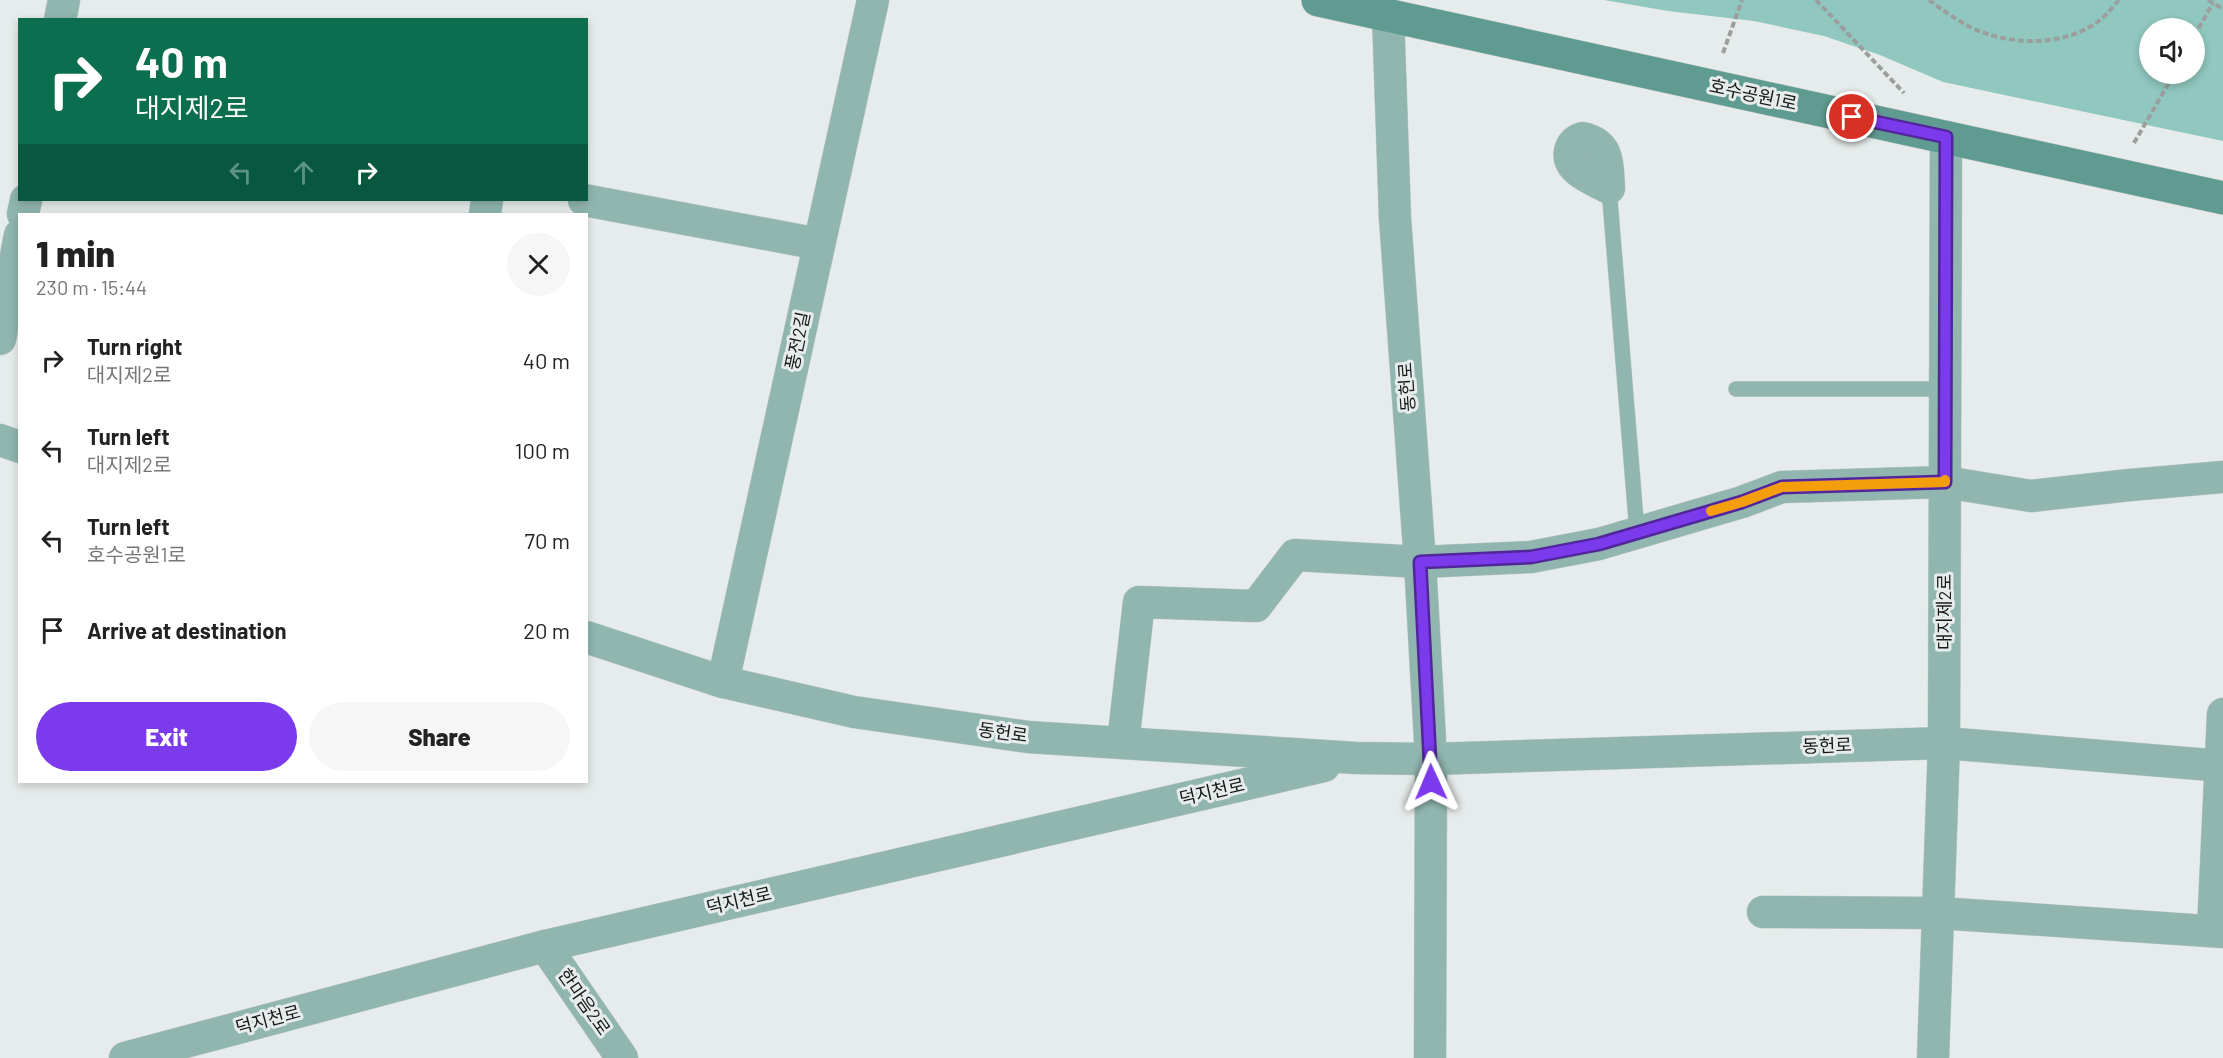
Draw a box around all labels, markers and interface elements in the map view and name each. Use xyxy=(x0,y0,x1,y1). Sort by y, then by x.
map controls xyxy=(2139,18,2205,84)
button: sound xyxy=(2139,18,2205,84)
text: 40 m xyxy=(135,36,228,86)
icon: right xyxy=(36,42,114,120)
street label: 호수공원1로 xyxy=(1707,74,1799,114)
text: 대지제2로 xyxy=(135,91,249,123)
pin xyxy=(1826,91,1877,142)
icon: arrive xyxy=(1835,100,1868,133)
icon: left xyxy=(224,156,257,189)
icon: ahead xyxy=(287,156,320,189)
icon: right xyxy=(350,156,383,189)
text: 1 min xyxy=(36,231,115,274)
button: close xyxy=(507,233,570,296)
text: 230 m · 15:44 xyxy=(36,275,147,299)
street label: 풍전2길 xyxy=(780,309,814,372)
text: Turn right xyxy=(87,333,182,359)
icon: right xyxy=(36,344,69,377)
text: 40 m xyxy=(523,347,570,373)
text: 대지제2로 xyxy=(87,362,171,386)
street label: 동헌로 xyxy=(1393,362,1419,413)
text: Turn left xyxy=(87,423,170,449)
icon: left xyxy=(36,434,69,467)
text: 100 m xyxy=(515,437,570,463)
text: 대지제2로 xyxy=(87,452,171,476)
text: Turn left xyxy=(87,513,170,539)
icon: left xyxy=(36,524,69,557)
text: 70 m xyxy=(525,527,570,553)
text: 호수공원1로 xyxy=(87,542,186,566)
street label: 대지제2로 xyxy=(1933,574,1955,650)
icon: arrive xyxy=(36,614,69,647)
text: Arrive at destination xyxy=(87,617,286,643)
text: 20 m xyxy=(523,617,570,643)
button: Exit xyxy=(36,702,297,771)
button: Share xyxy=(309,702,570,771)
street label: 동헌로 xyxy=(977,718,1029,746)
street label: 동헌로 xyxy=(1802,733,1852,757)
position arrow xyxy=(1399,750,1463,814)
street label: 덕지천로 xyxy=(1177,773,1247,809)
street label: 덕지천로 xyxy=(704,882,774,918)
street label: 한마음2로 xyxy=(554,964,616,1039)
street label: 덕지천로 xyxy=(233,1000,303,1038)

